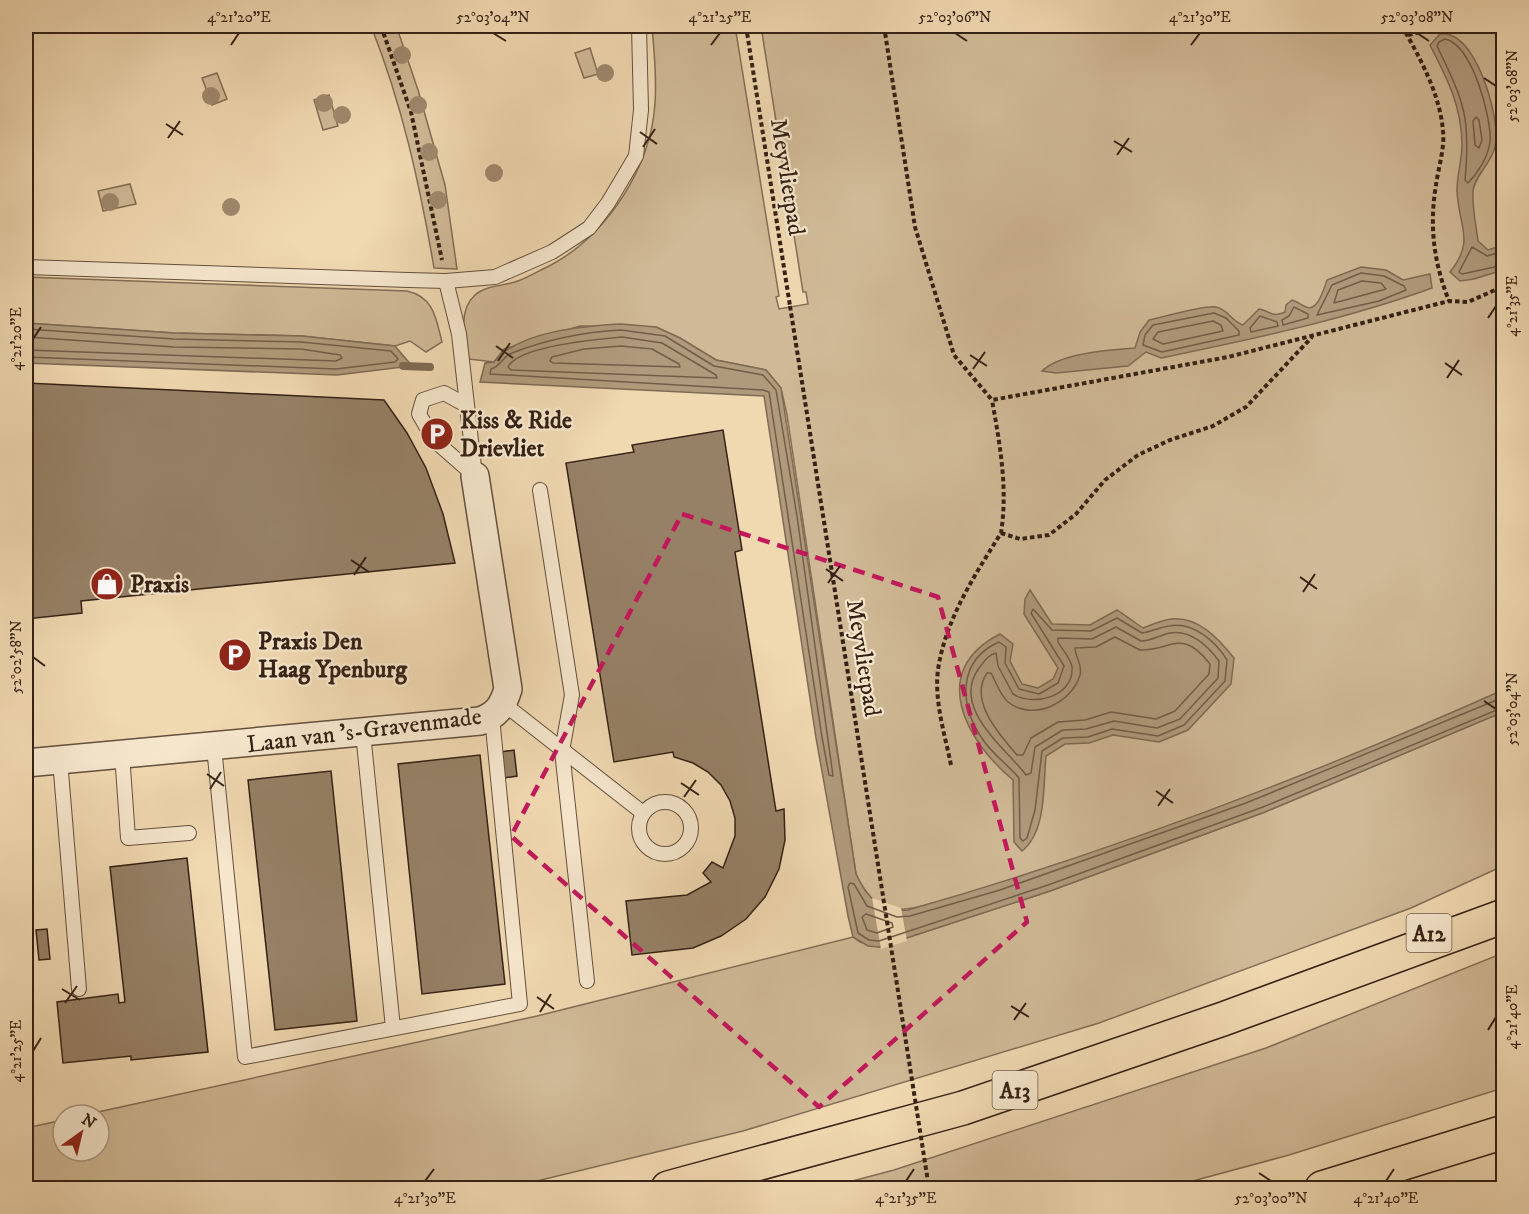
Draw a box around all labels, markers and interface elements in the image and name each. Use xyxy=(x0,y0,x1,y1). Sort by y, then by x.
text: 4°21'20"E xyxy=(207,8,271,27)
text: 52°03'04"N xyxy=(456,8,530,27)
text: 4°21'25"E xyxy=(689,8,752,27)
text: 52°03'06"N xyxy=(919,8,991,27)
text: 4°21'30"E xyxy=(1169,8,1231,27)
text: 52°03'08"N xyxy=(1381,8,1453,27)
text: 52°03'08"N xyxy=(1503,50,1522,122)
street label: Meyvlietpad xyxy=(763,116,811,238)
text: 4°21'35"E xyxy=(1503,275,1522,337)
text: 4°21'20"E xyxy=(7,307,26,371)
place label: Kiss & Ride Drievliet xyxy=(460,406,572,464)
parking icon: Kiss & Ride Drievliet xyxy=(419,416,455,452)
shop icon: Praxis xyxy=(89,566,125,602)
place label: Praxis xyxy=(130,570,189,600)
street label: Meyvlietpad xyxy=(839,597,887,719)
text: 52°02'58"N xyxy=(7,620,26,694)
place label: Praxis Den Haag Ypenburg xyxy=(258,627,408,685)
parking icon: Praxis Den Haag Ypenburg xyxy=(217,637,253,673)
text: 52°03'04"N xyxy=(1503,672,1522,746)
street label: Laan van 's-Gravenmade xyxy=(245,702,483,760)
road number: A12 xyxy=(1406,914,1452,952)
text: 4°21'40"E xyxy=(1503,984,1522,1049)
text: 4°21'25"E xyxy=(7,1019,26,1082)
road number: A13 xyxy=(992,1071,1038,1109)
north arrow xyxy=(51,1103,111,1163)
text: N xyxy=(78,1109,100,1133)
text: 4°21'30"E xyxy=(394,1189,456,1208)
text: 4°21'35"E xyxy=(875,1189,937,1208)
text: 52°03'00"N xyxy=(1234,1189,1308,1208)
text: 4°21'40"E xyxy=(1354,1189,1419,1208)

